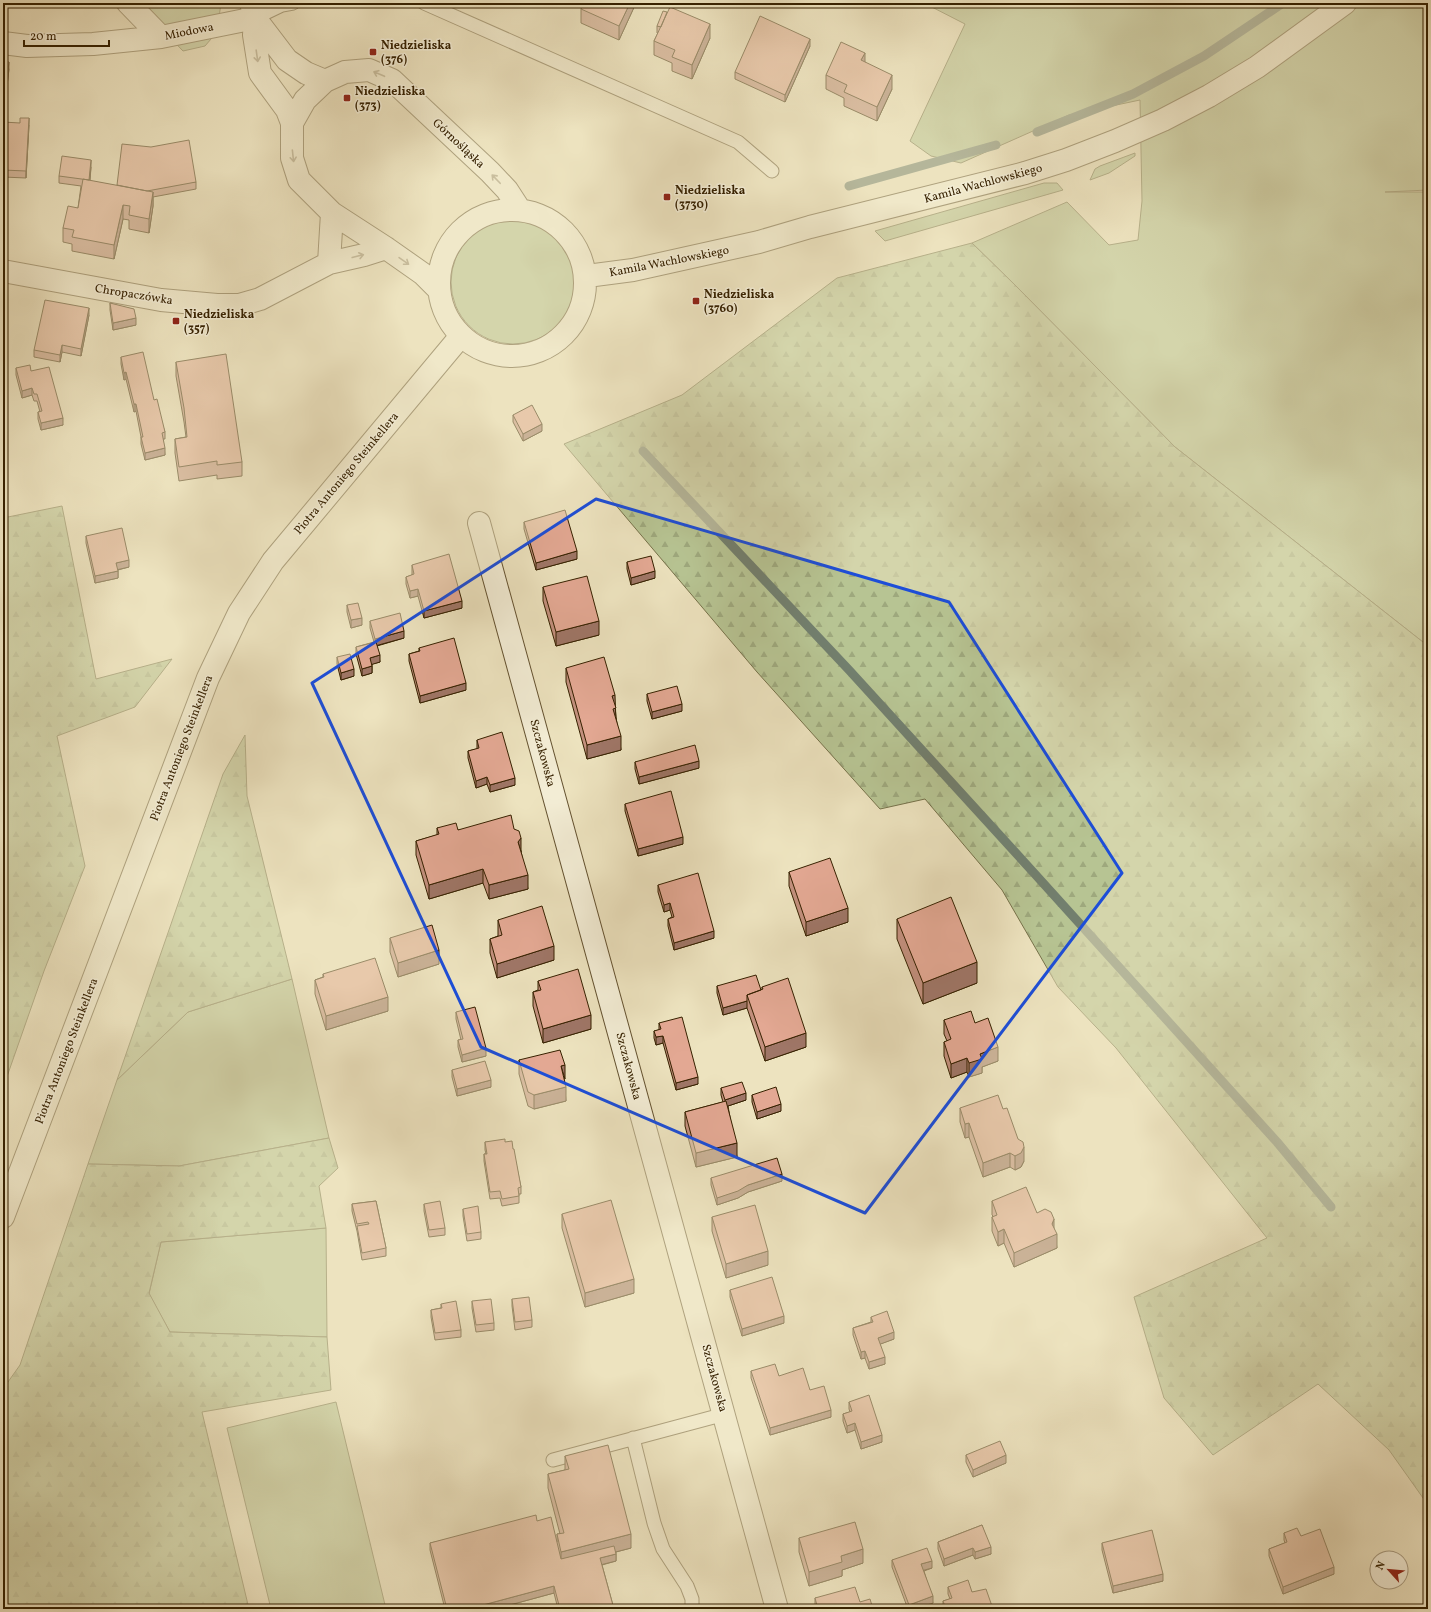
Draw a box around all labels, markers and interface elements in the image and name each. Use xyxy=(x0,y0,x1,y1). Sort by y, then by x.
street label: Miodowa xyxy=(163,19,215,45)
scale bar xyxy=(24,22,109,48)
text: 20 m xyxy=(30,29,57,45)
place label: Niedzieliska (376) xyxy=(381,38,452,68)
marker: Niedzieliska (376) xyxy=(368,47,378,57)
one-way arrow xyxy=(253,49,261,62)
one-way arrow xyxy=(374,70,386,78)
place label: Niedzieliska (373) xyxy=(355,84,426,114)
marker: Niedzieliska (373) xyxy=(342,93,352,103)
street label: Górnośląska xyxy=(429,115,488,172)
one-way arrow xyxy=(289,149,296,162)
street label: Kamila Wachlowskiego xyxy=(922,160,1044,207)
one-way arrow xyxy=(492,174,501,184)
place label: Niedzieliska (3730) xyxy=(675,183,746,213)
marker: Niedzieliska (3730) xyxy=(662,192,672,202)
street label: Kamila Wachlowskiego xyxy=(608,242,731,281)
one-way arrow xyxy=(351,252,364,260)
one-way arrow xyxy=(398,257,409,265)
street label: Chropaczówka xyxy=(94,281,174,309)
place label: Niedzieliska (3760) xyxy=(704,287,775,317)
marker: Niedzieliska (3760) xyxy=(691,296,701,306)
place label: Niedzieliska (357) xyxy=(184,307,255,337)
marker: Niedzieliska (357) xyxy=(171,316,181,326)
street label: Piotra Antoniego Steinkellera xyxy=(291,409,403,538)
street label: Piotra Antoniego Steinkellera xyxy=(147,673,217,824)
street label: Szczakowska xyxy=(525,718,559,789)
street label: Piotra Antoniego Steinkellera xyxy=(32,976,102,1127)
street label: Szczakowska xyxy=(611,1031,645,1102)
street label: Szczakowska xyxy=(697,1343,731,1414)
north arrow xyxy=(1369,1550,1409,1590)
text: N xyxy=(1373,1559,1390,1573)

